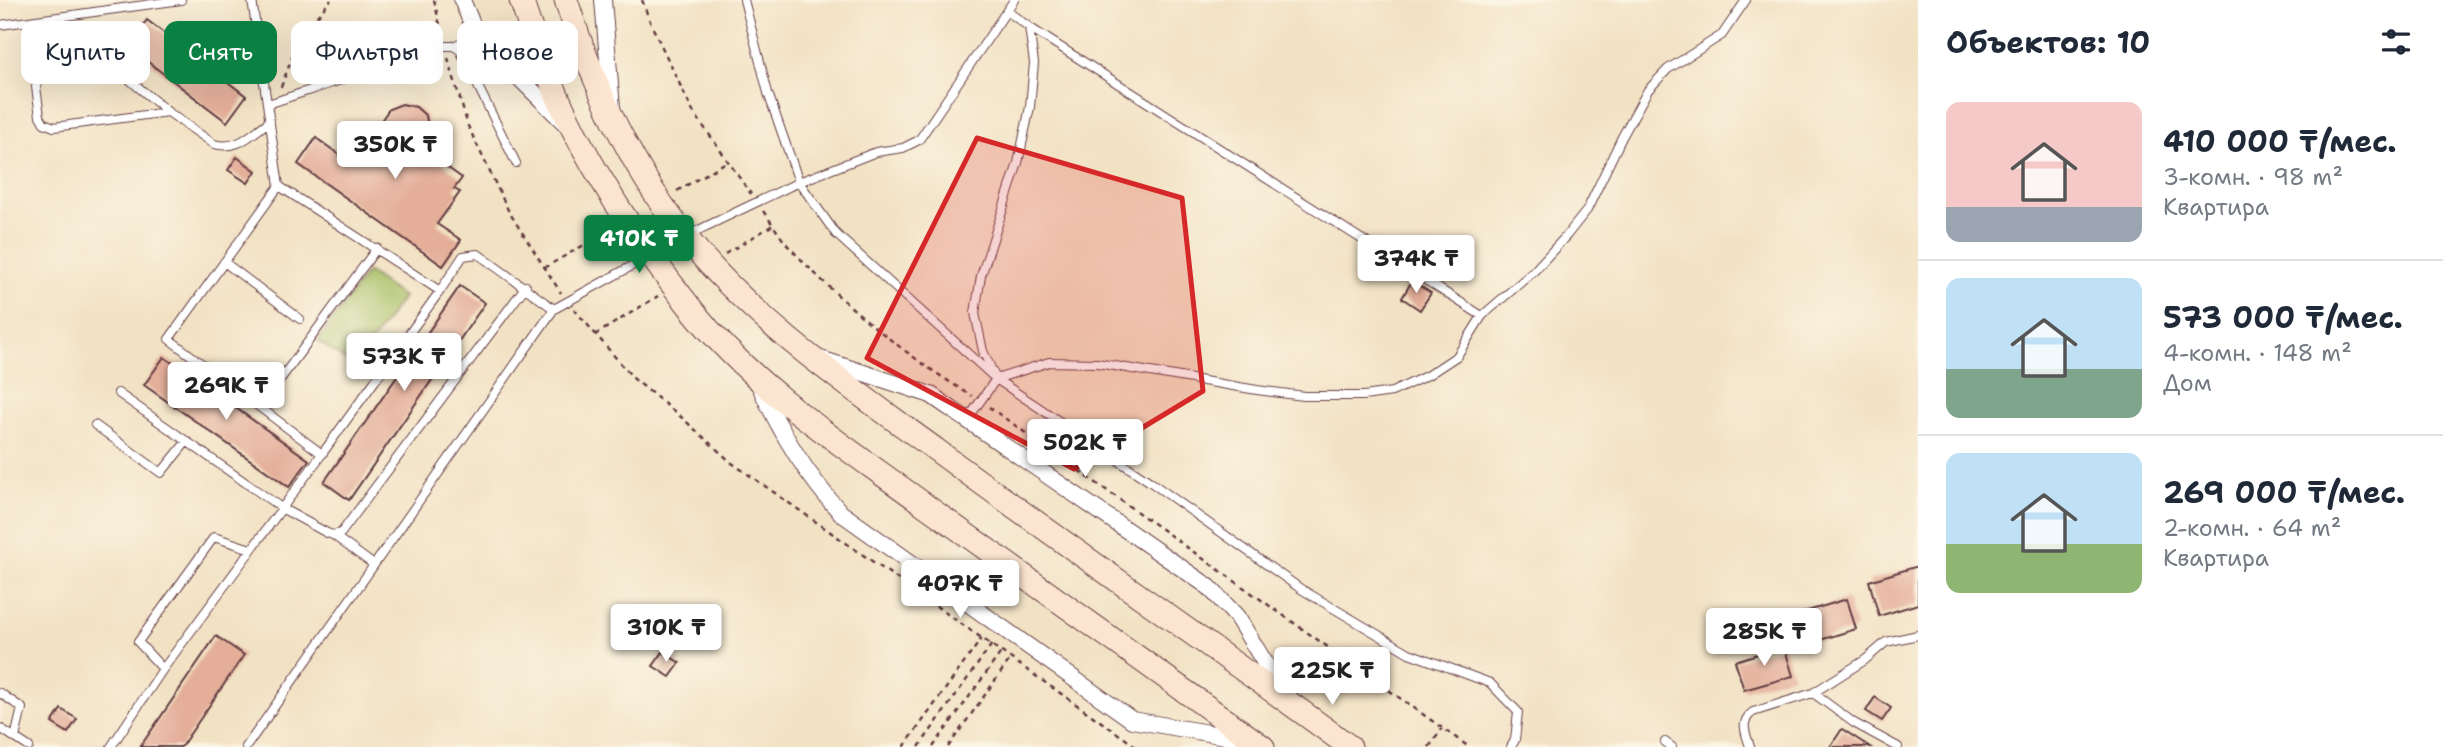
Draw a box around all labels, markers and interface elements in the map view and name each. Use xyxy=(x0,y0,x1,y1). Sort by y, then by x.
chip: Купить xyxy=(21,21,150,84)
chip: Снять xyxy=(164,21,277,84)
chip: Фильтры xyxy=(291,21,443,84)
chip: Новое xyxy=(457,21,578,84)
text: Объектов: 10 xyxy=(1946,22,2150,63)
icon: filters xyxy=(2377,23,2415,61)
text: 410 000 ₸/мес. xyxy=(2163,121,2397,162)
pin: 350K ₸ xyxy=(338,122,452,181)
text: 350K ₸ xyxy=(353,129,437,159)
icon: home xyxy=(2002,130,2086,214)
text: 3-комн. · 98 m² xyxy=(2163,162,2343,192)
text: Квартира xyxy=(2163,192,2269,222)
pin: 410K ₸ xyxy=(582,216,696,275)
text: 410K ₸ xyxy=(600,223,678,253)
pin: 374K ₸ xyxy=(1359,236,1473,295)
text: 374K ₸ xyxy=(1374,243,1458,273)
text: 573 000 ₸/мес. xyxy=(2163,297,2403,338)
icon: home xyxy=(2002,306,2086,390)
pin: 573K ₸ xyxy=(347,334,461,393)
text: 4-комн. · 148 m² xyxy=(2163,338,2352,368)
text: 573K ₸ xyxy=(362,341,446,371)
pin: 269K ₸ xyxy=(169,362,283,422)
text: Дом xyxy=(2163,368,2212,398)
text: 269K ₸ xyxy=(184,370,268,400)
pin: 502K ₸ xyxy=(1028,420,1142,479)
text: 502K ₸ xyxy=(1043,427,1127,457)
text: 269 000 ₸/мес. xyxy=(2163,472,2405,513)
icon: home xyxy=(2002,481,2086,565)
text: 2-комн. · 64 m² xyxy=(2163,513,2341,543)
text: Квартира xyxy=(2163,543,2269,573)
pin: 407K ₸ xyxy=(903,560,1017,620)
text: 407K ₸ xyxy=(917,568,1003,598)
pin: 310K ₸ xyxy=(609,604,723,664)
pin: 285K ₸ xyxy=(1707,608,1821,668)
text: 310K ₸ xyxy=(627,612,705,642)
text: 285K ₸ xyxy=(1722,616,1806,646)
pin: 225K ₸ xyxy=(1275,648,1389,707)
text: 225K ₸ xyxy=(1290,655,1374,685)

